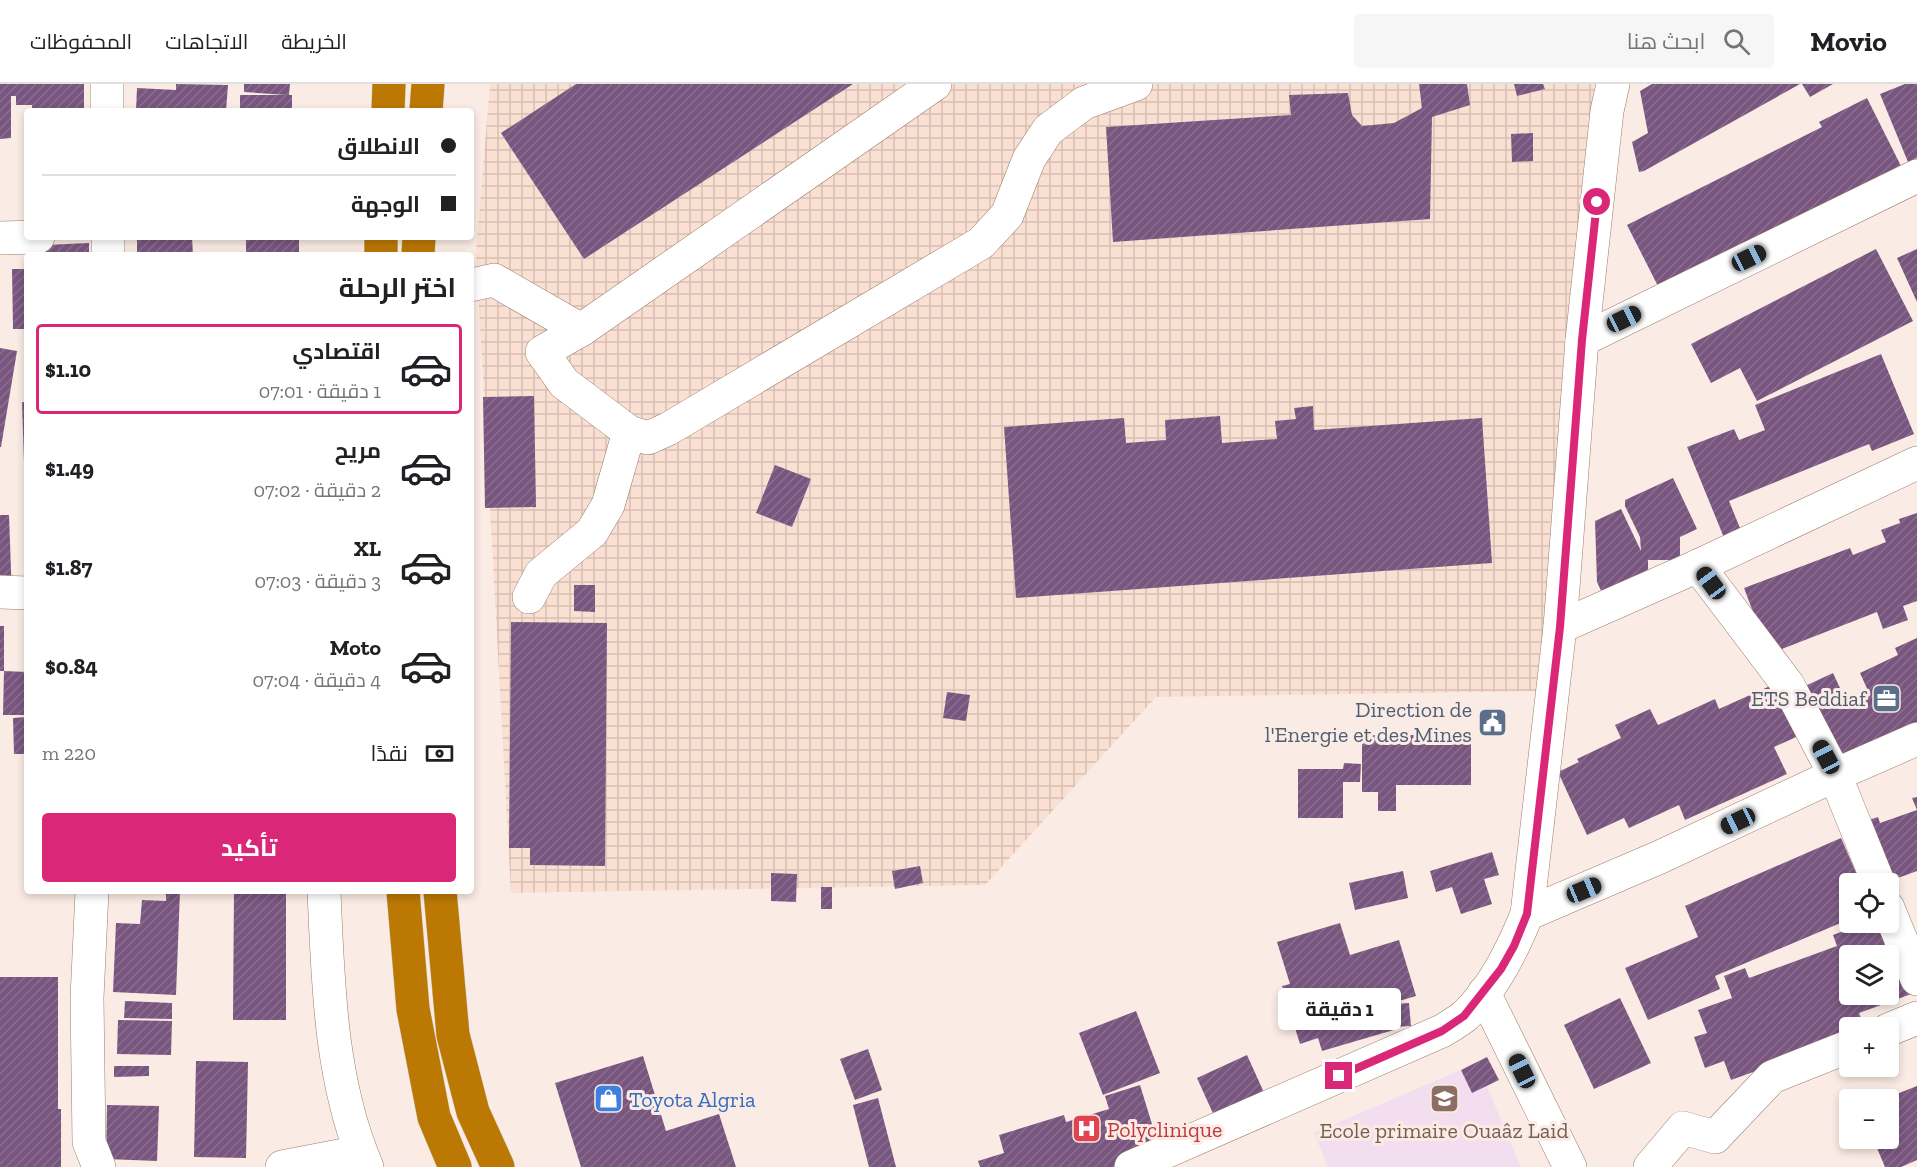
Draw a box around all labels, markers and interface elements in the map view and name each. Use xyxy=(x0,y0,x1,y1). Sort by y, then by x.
search box xyxy=(1354,14,1774,68)
icon: search xyxy=(1720,25,1753,58)
text: Movio xyxy=(1810,25,1887,58)
text: ابحث هنا xyxy=(1627,28,1705,55)
text: المحفوظات xyxy=(30,29,132,54)
text: الاتجاهات xyxy=(165,29,248,54)
text: الخريطة xyxy=(281,29,347,54)
text: الانطلاق xyxy=(337,133,420,160)
route start xyxy=(1583,188,1610,215)
text: الوجهة xyxy=(351,191,420,218)
car xyxy=(1729,242,1769,274)
text: اختر الرحلة xyxy=(339,272,456,304)
car xyxy=(1604,303,1644,335)
text: اقتصادي xyxy=(292,338,381,365)
icon: car xyxy=(399,342,453,396)
text: $1.10 xyxy=(45,356,91,383)
text: 1 دقيقة · 07:01 xyxy=(259,379,381,403)
text: مريح xyxy=(335,437,381,464)
icon: car xyxy=(399,441,453,495)
text: $1.49 xyxy=(45,455,94,482)
text: 2 دقيقة · 07:02 xyxy=(253,478,381,502)
text: XL xyxy=(354,535,381,562)
icon: car xyxy=(399,540,453,594)
text: $1.87 xyxy=(45,554,92,581)
car xyxy=(1693,563,1729,603)
text: 3 دقيقة · 07:03 xyxy=(254,569,381,593)
text: Moto xyxy=(330,634,381,661)
icon: car xyxy=(399,639,453,693)
text: $0.84 xyxy=(45,653,98,680)
text: 4 دقيقة · 07:04 xyxy=(252,668,381,692)
office icon: ETS Beddiaf xyxy=(1871,682,1903,714)
place label: ETS Beddiaf xyxy=(1751,685,1868,712)
place label: Direction de l'Energie et des Mines xyxy=(1265,696,1472,748)
public building icon: Direction de l'Energie et des Mines xyxy=(1477,706,1509,738)
icon: cash xyxy=(423,737,456,770)
car xyxy=(1810,737,1842,777)
text: نقدًا xyxy=(370,740,408,767)
text: 220 m xyxy=(42,741,96,765)
car xyxy=(1718,805,1758,837)
button: تأكيد xyxy=(42,813,456,882)
map controls xyxy=(1839,873,1899,1149)
button: locate xyxy=(1839,873,1899,933)
car xyxy=(1564,875,1604,905)
button: layers xyxy=(1839,945,1899,1005)
callout: 1 دقيقة xyxy=(1278,989,1400,1031)
text: 1 دقيقة xyxy=(1305,997,1374,1021)
button: + xyxy=(1839,1017,1899,1077)
car xyxy=(1506,1051,1538,1091)
route end xyxy=(1325,1062,1352,1089)
school or university icon: Ecole primaire Ouaâz Laid xyxy=(1428,1082,1460,1114)
shop icon: Toyota Algria xyxy=(592,1083,624,1115)
place label: Toyota Algria xyxy=(629,1086,756,1113)
button: − xyxy=(1839,1089,1899,1149)
hospital icon: Polyclinique xyxy=(1070,1113,1102,1145)
place label: Polyclinique xyxy=(1107,1116,1222,1143)
place label: Ecole primaire Ouaâz Laid xyxy=(1319,1117,1569,1144)

